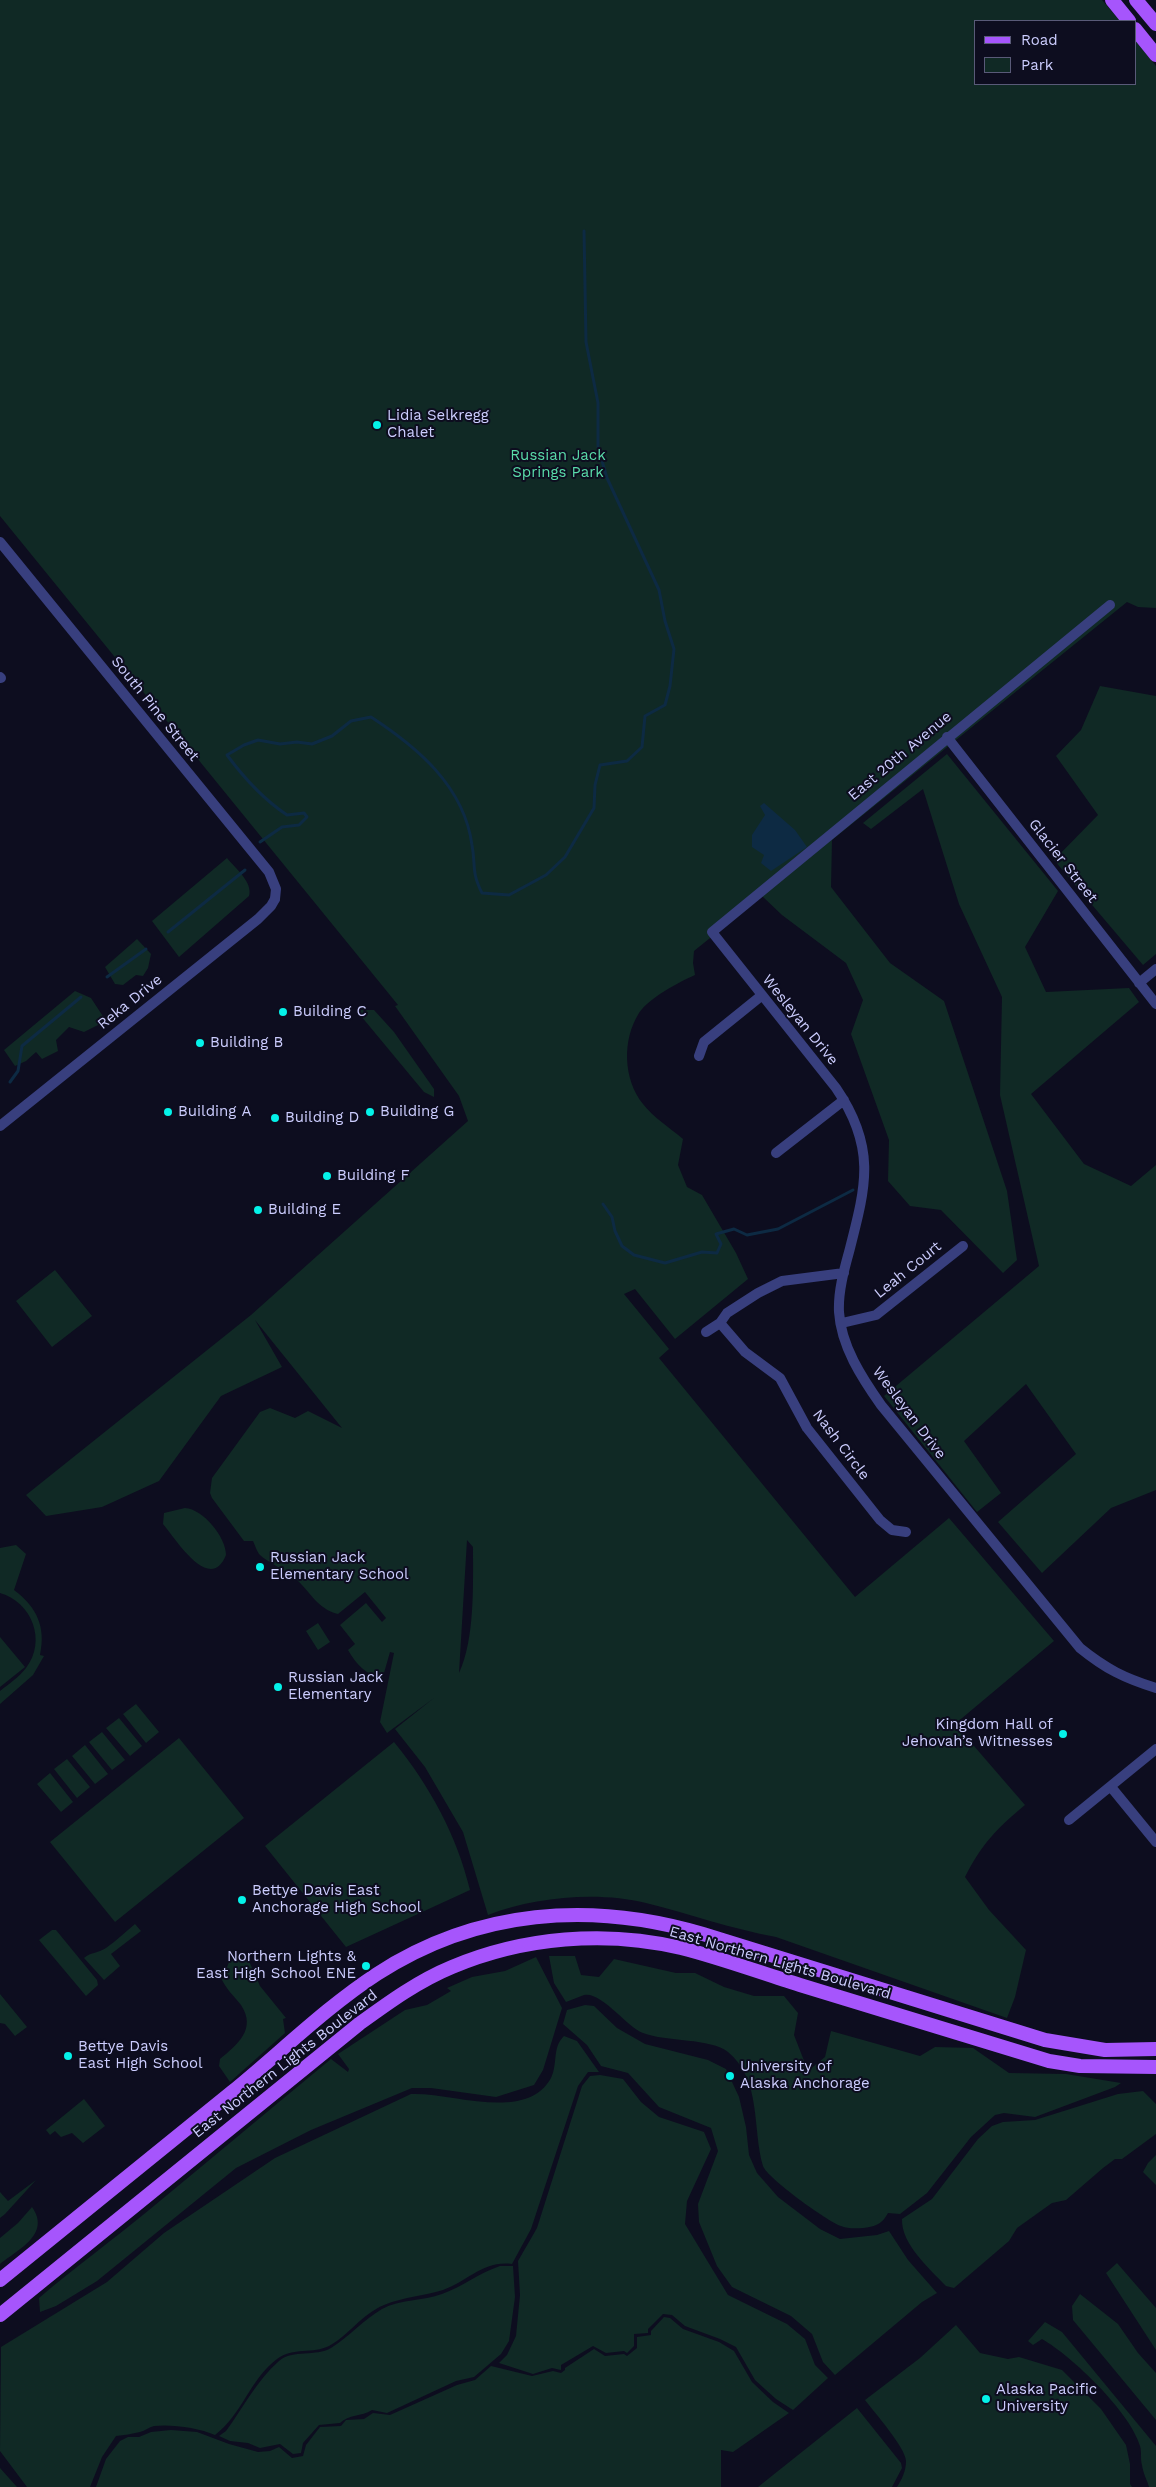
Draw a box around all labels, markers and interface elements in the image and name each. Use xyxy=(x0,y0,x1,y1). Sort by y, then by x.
legend xyxy=(974,20,1136,85)
text: Road xyxy=(1021,31,1058,49)
text: Park xyxy=(1021,56,1053,74)
place label: Lidia Selkregg Chalet xyxy=(387,407,489,442)
marker: Lidia Selkregg Chalet xyxy=(371,419,383,431)
park label: Russian Jack Springs Park xyxy=(510,447,606,482)
street label: South Pine Street xyxy=(107,653,203,765)
street label: East 20th Avenue xyxy=(845,708,955,804)
street label: Glacier Street xyxy=(1025,816,1101,906)
street label: Reka Drive xyxy=(94,971,166,1033)
street label: Wesleyan Drive xyxy=(758,971,842,1069)
place label: Building C xyxy=(293,1003,367,1021)
marker: Building C xyxy=(277,1006,289,1018)
place label: Building B xyxy=(210,1034,283,1052)
marker: Building B xyxy=(194,1037,206,1049)
place label: Building A xyxy=(178,1103,251,1121)
place label: Building G xyxy=(380,1103,454,1121)
marker: Building A xyxy=(162,1106,174,1118)
marker: Building G xyxy=(364,1106,376,1118)
place label: Building D xyxy=(285,1109,359,1127)
marker: Building D xyxy=(269,1112,281,1124)
place label: Building F xyxy=(337,1167,410,1185)
marker: Building F xyxy=(321,1170,333,1182)
place label: Building E xyxy=(268,1201,341,1219)
marker: Building E xyxy=(252,1204,264,1216)
street label: Leah Court xyxy=(871,1238,945,1302)
street label: Wesleyan Drive xyxy=(868,1363,950,1463)
street label: Nash Circle xyxy=(809,1406,873,1484)
place label: Russian Jack Elementary School xyxy=(270,1549,409,1584)
marker: Russian Jack Elementary School xyxy=(254,1561,266,1573)
place label: Russian Jack Elementary xyxy=(288,1669,383,1704)
marker: Russian Jack Elementary xyxy=(272,1681,284,1693)
place label: Kingdom Hall of Jehovah’s Witnesses xyxy=(902,1716,1053,1751)
marker: Kingdom Hall of Jehovah’s Witnesses xyxy=(1057,1728,1069,1740)
place label: Bettye Davis East Anchorage High School xyxy=(252,1882,421,1917)
marker: Bettye Davis East Anchorage High School xyxy=(236,1894,248,1906)
street label: East Northern Lights Boulevard xyxy=(667,1923,893,2003)
place label: Northern Lights & East High School ENE xyxy=(196,1948,356,1983)
marker: Northern Lights & East High School ENE xyxy=(360,1960,372,1972)
street label: East Northern Lights Boulevard xyxy=(189,1986,381,2142)
place label: Bettye Davis East High School xyxy=(78,2038,203,2073)
marker: Bettye Davis East High School xyxy=(62,2050,74,2062)
place label: University of Alaska Anchorage xyxy=(740,2058,870,2093)
marker: University of Alaska Anchorage xyxy=(724,2070,736,2082)
place label: Alaska Pacific University xyxy=(996,2381,1097,2416)
marker: Alaska Pacific University xyxy=(980,2393,992,2405)

